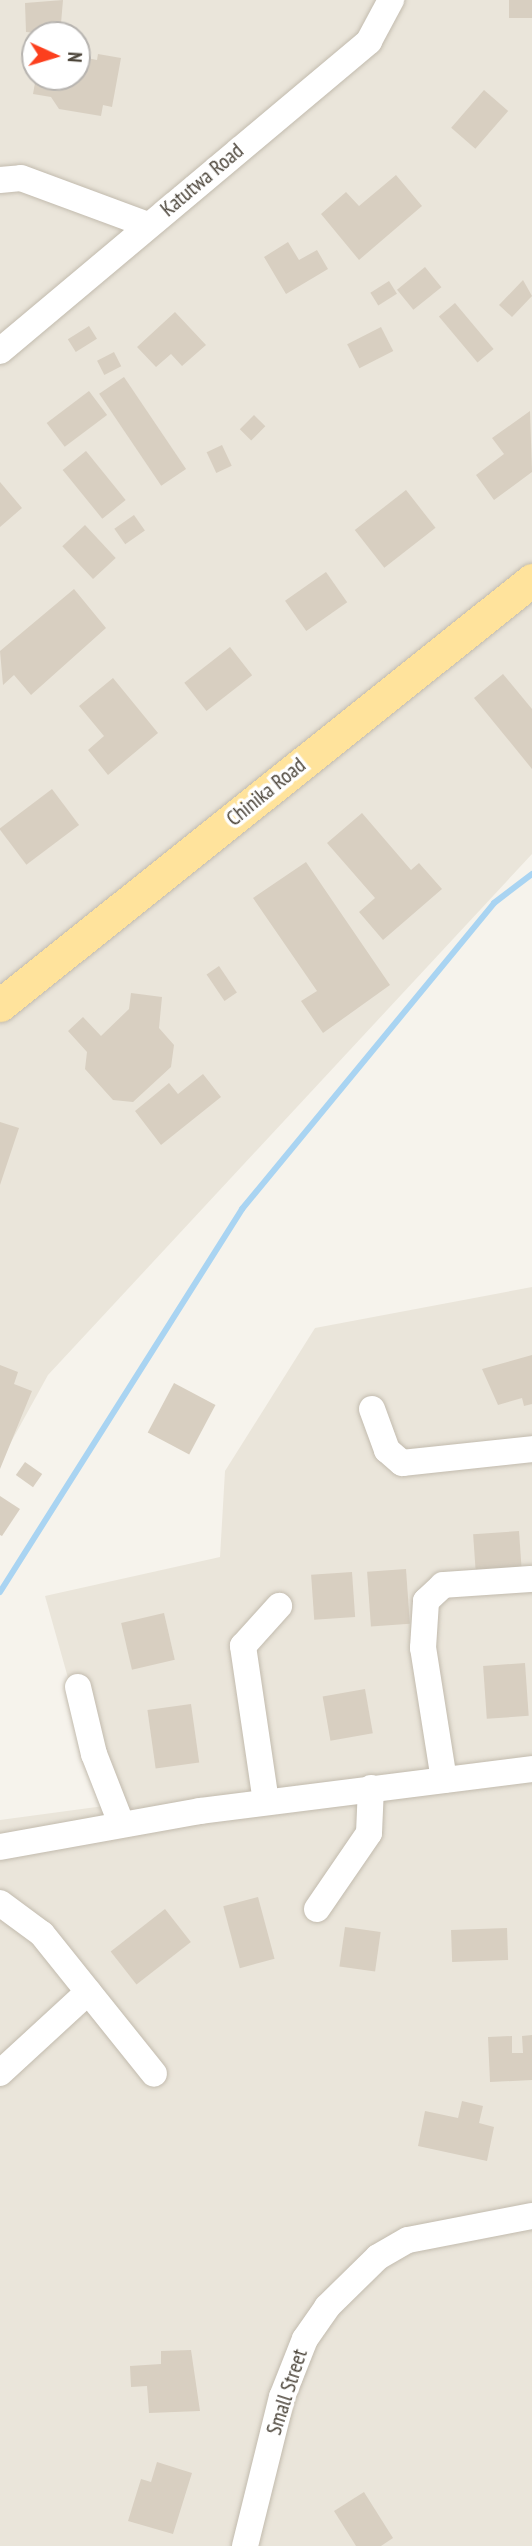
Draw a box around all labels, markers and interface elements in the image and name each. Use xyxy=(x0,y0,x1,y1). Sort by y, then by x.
north arrow xyxy=(21,21,91,91)
text: N xyxy=(63,51,87,63)
street label: Katutwa Road xyxy=(156,138,248,222)
street label: Chinika Road xyxy=(222,753,310,831)
street label: Small Street xyxy=(261,2346,313,2438)

